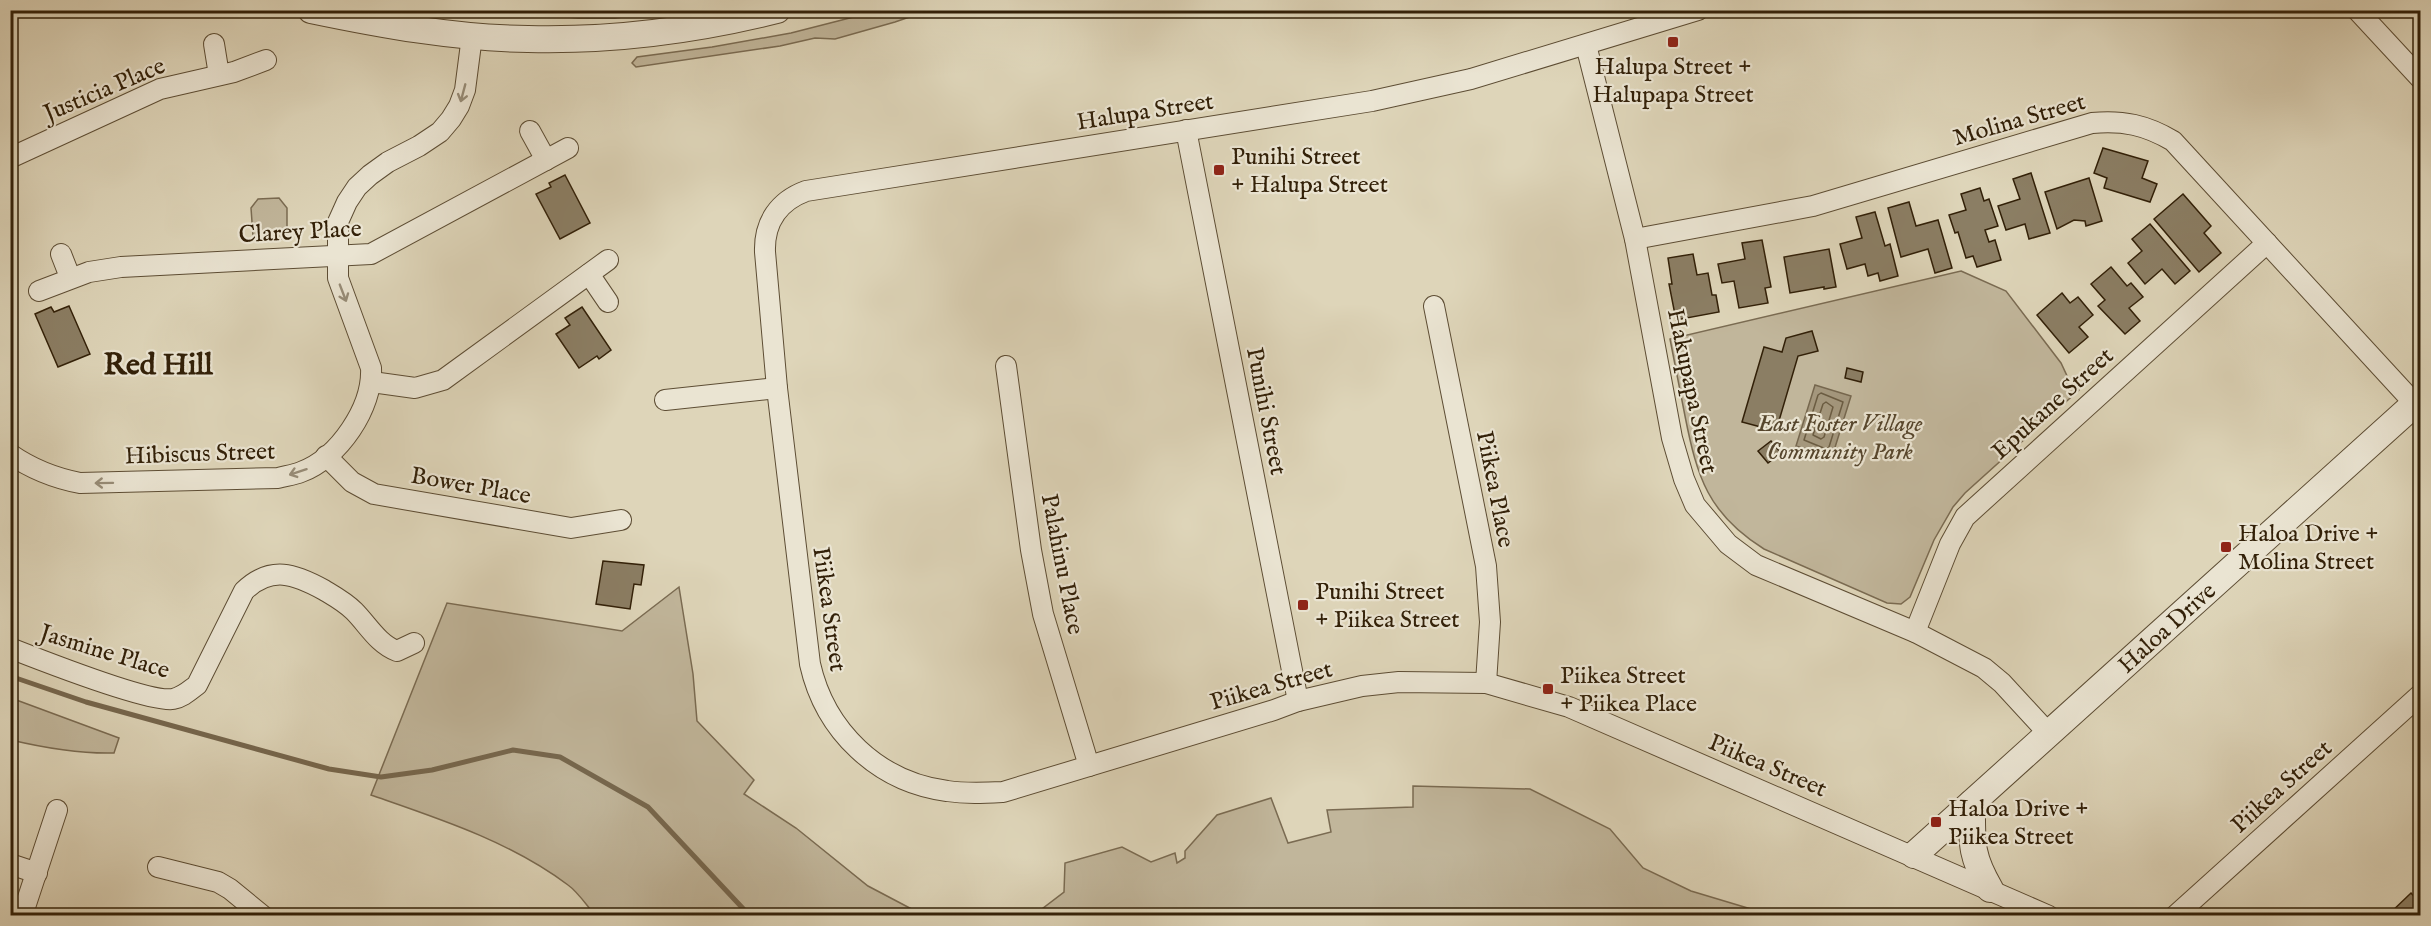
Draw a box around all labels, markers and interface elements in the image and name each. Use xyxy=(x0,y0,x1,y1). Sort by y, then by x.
marker: Halupa Street + Halupapa Street xyxy=(1666,35,1680,49)
street label: Justicia Place xyxy=(36,51,170,131)
place label: Halupa Street + Halupapa Street xyxy=(1592,52,1754,111)
one-way arrow xyxy=(457,83,468,102)
street label: Halupa Street xyxy=(1075,86,1216,139)
street label: Molina Street xyxy=(1950,87,2089,154)
place label: Punihi Street + Halupa Street xyxy=(1231,142,1388,201)
marker: Punihi Street + Halupa Street xyxy=(1212,163,1226,177)
street label: Clarey Place xyxy=(238,214,362,251)
one-way arrow xyxy=(338,283,349,302)
street label: Hakupapa Street xyxy=(1659,306,1724,477)
street label: Epukane Street xyxy=(1985,341,2121,467)
street label: Punihi Street xyxy=(1238,345,1293,478)
district label: Red Hill xyxy=(103,347,213,385)
park label: East Foster Village Community Park xyxy=(1756,409,1923,468)
street label: Piikea Place xyxy=(1468,428,1521,550)
street label: Hibiscus Street xyxy=(124,436,276,473)
street label: Bower Place xyxy=(408,461,533,512)
one-way arrow xyxy=(289,467,308,478)
one-way arrow xyxy=(94,477,114,488)
street label: Palahinu Place xyxy=(1033,491,1090,637)
place label: Haloa Drive + Molina Street xyxy=(2238,519,2379,578)
marker: Haloa Drive + Molina Street xyxy=(2219,540,2233,554)
street label: Piikea Street xyxy=(804,545,853,674)
street label: Haloa Drive xyxy=(2112,576,2223,681)
place label: Punihi Street + Piikea Street xyxy=(1315,577,1459,636)
marker: Punihi Street + Piikea Street xyxy=(1296,598,1310,612)
street label: Jasmine Place xyxy=(33,617,173,687)
street label: Piikea Street xyxy=(1207,654,1336,719)
place label: Piikea Street + Piikea Place xyxy=(1560,661,1697,720)
marker: Piikea Street + Piikea Place xyxy=(1541,682,1555,696)
street label: Piikea Street xyxy=(1704,728,1831,805)
street label: Piikea Street xyxy=(2225,734,2339,841)
place label: Haloa Drive + Piikea Street xyxy=(1948,794,2089,853)
marker: Haloa Drive + Piikea Street xyxy=(1929,815,1943,829)

